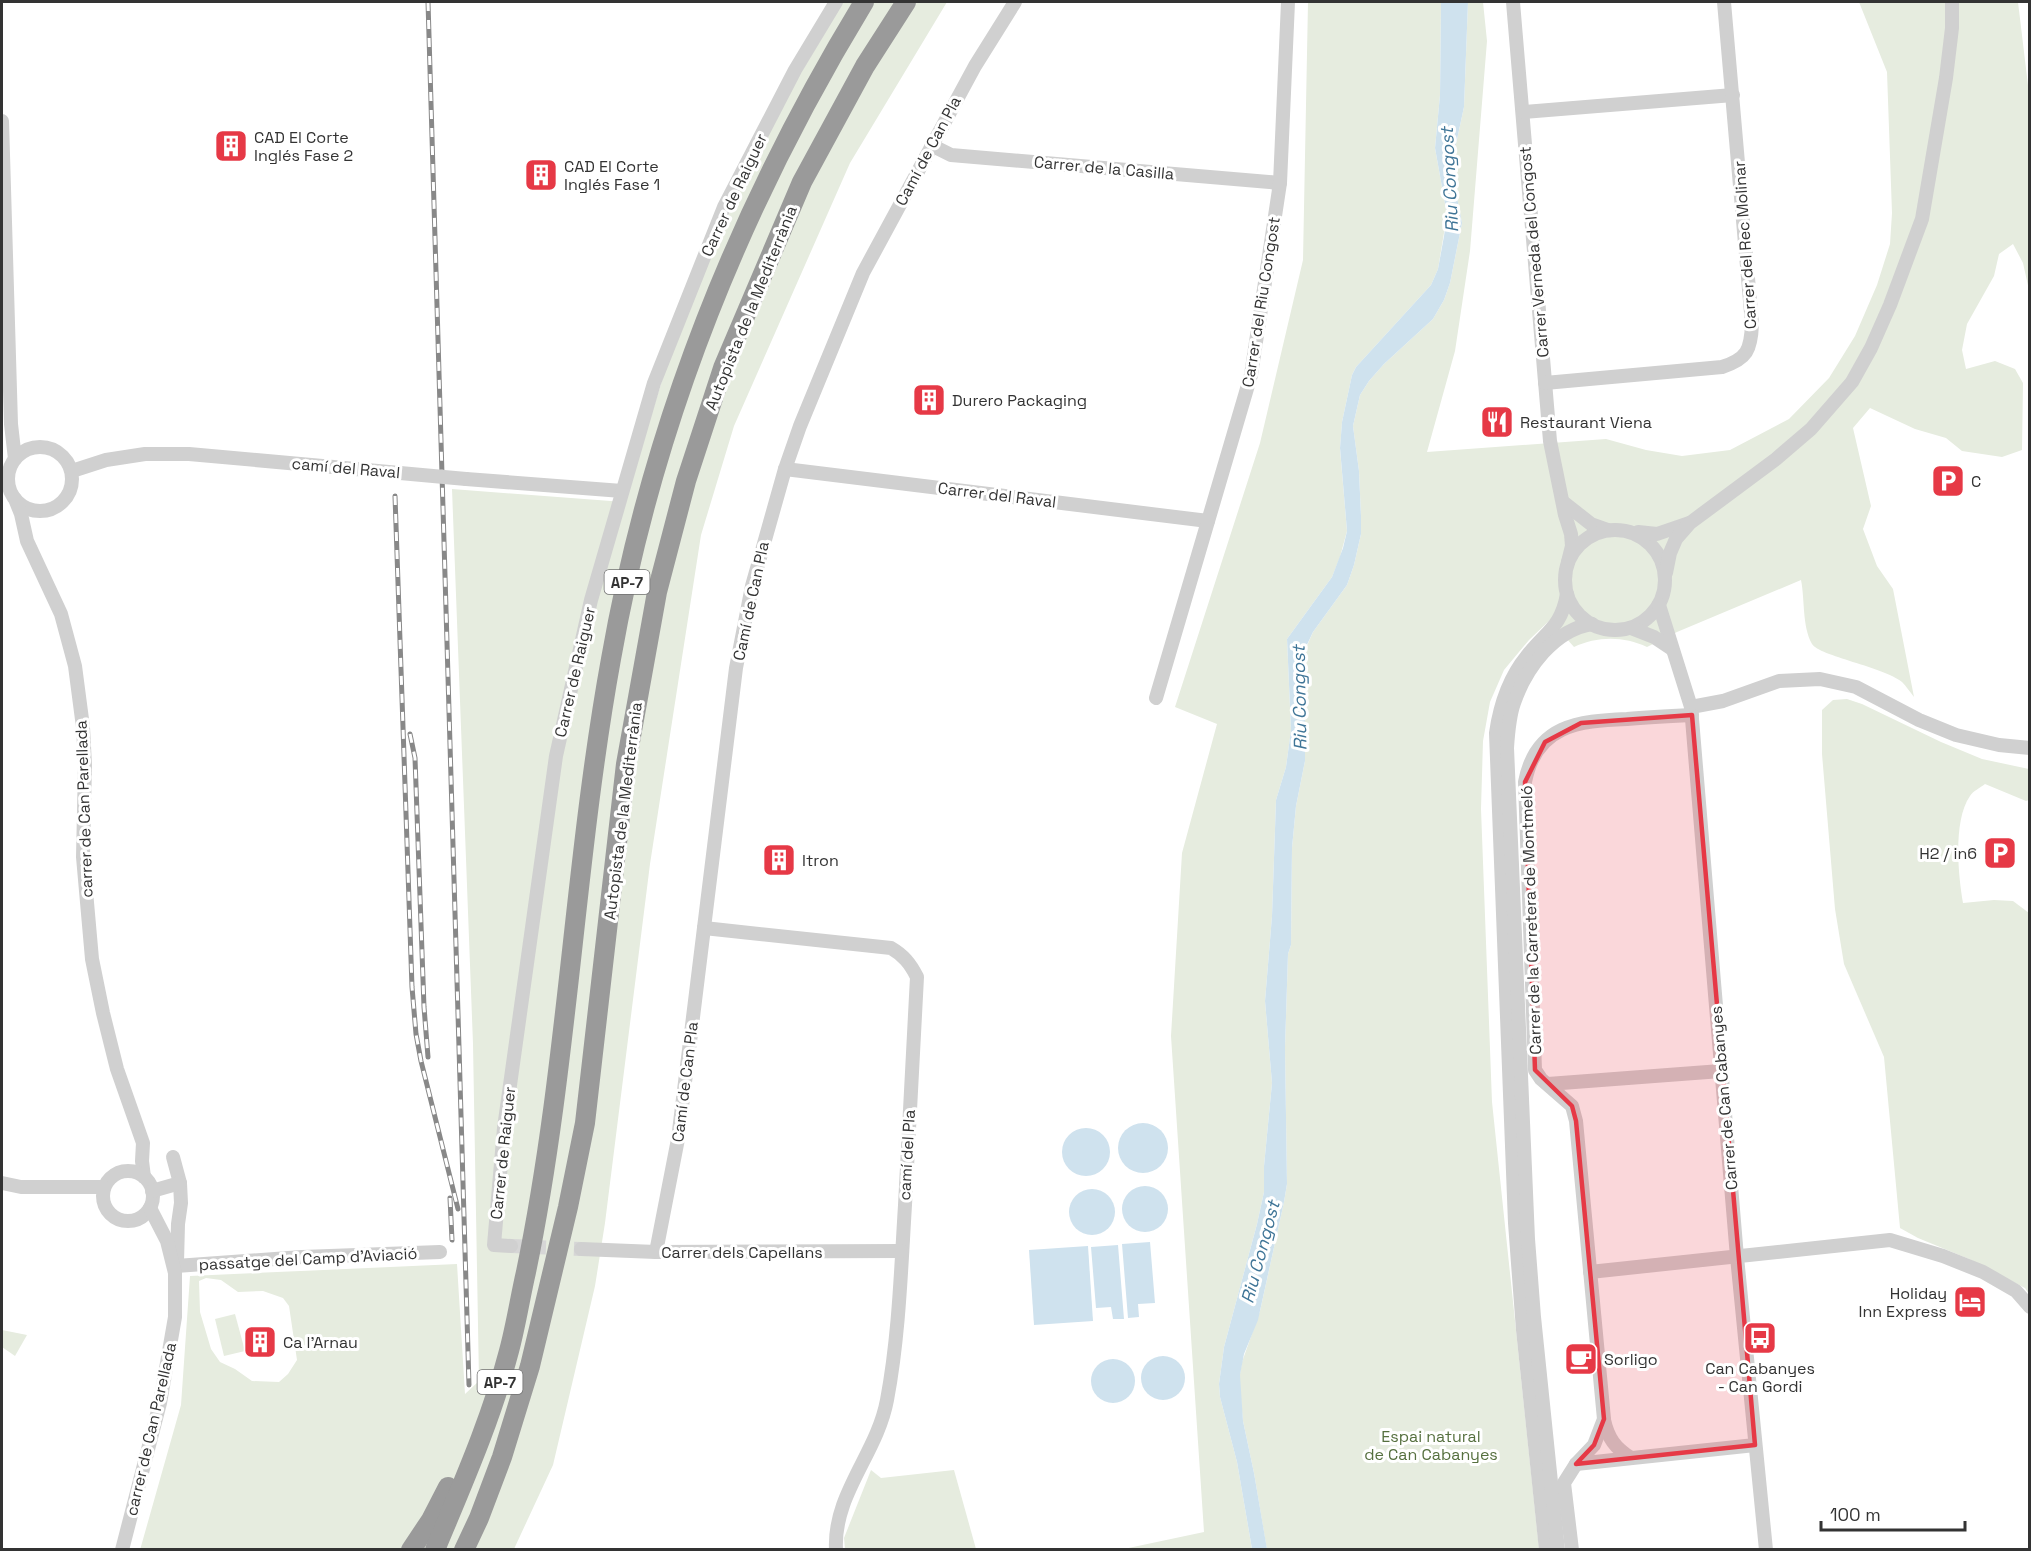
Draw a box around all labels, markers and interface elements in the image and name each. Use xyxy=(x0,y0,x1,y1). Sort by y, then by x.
street label: Camí de Can Pla xyxy=(890,93,966,209)
water label: Riu Congost xyxy=(1435,125,1463,233)
place label: CAD El Corte Inglés Fase 2 xyxy=(254,127,353,166)
building icon: CAD El Corte Inglés Fase 2 xyxy=(213,128,249,164)
street label: Carrer de Raiguer xyxy=(696,130,772,260)
street label: Carrer Verneda del Congost xyxy=(1514,146,1554,358)
street label: Carrer de la Casilla xyxy=(1033,151,1175,185)
place label: CAD El Corte Inglés Fase 1 xyxy=(564,156,660,195)
building icon: CAD El Corte Inglés Fase 1 xyxy=(523,157,559,193)
street label: Carrer del Rec Molinar xyxy=(1729,160,1761,330)
street label: Autopista de la Mediterrània xyxy=(700,203,802,413)
street label: Carrer del Riu Congost xyxy=(1237,215,1285,389)
building icon: Durero Packaging xyxy=(911,382,947,418)
place label: Durero Packaging xyxy=(952,390,1087,411)
restaurant icon: Restaurant Viena xyxy=(1479,404,1515,440)
place label: Restaurant Viena xyxy=(1520,412,1652,433)
street label: camí del Raval xyxy=(291,453,401,483)
parking icon: C xyxy=(1930,463,1966,499)
place label: C xyxy=(1971,471,1981,492)
street label: Carrer del Raval xyxy=(937,477,1057,513)
street label: Camí de Can Pla xyxy=(728,540,774,662)
road number: AP-7 xyxy=(604,570,650,594)
street label: Carrer de Raiguer xyxy=(550,605,600,739)
water label: Riu Congost xyxy=(1287,643,1311,751)
street label: Autopista de la Mediterrània xyxy=(599,701,647,921)
street label: carrer de Can Parellada xyxy=(70,720,98,898)
street label: Carrer de la Carretera de Montmeló xyxy=(1516,785,1546,1055)
parking icon: H2 / in6 xyxy=(1982,835,2018,871)
building icon: Itron xyxy=(761,842,797,878)
place label: H2 / in6 xyxy=(1919,843,1977,864)
place label: Itron xyxy=(802,850,839,871)
street label: Carrer de Can Cabanyes xyxy=(1705,1005,1743,1191)
street label: Camí de Can Pla xyxy=(667,1021,703,1143)
street label: Carrer de Raiguer xyxy=(486,1085,520,1221)
street label: camí del Pla xyxy=(894,1109,920,1201)
water label: Riu Congost xyxy=(1235,1196,1285,1306)
street label: Carrer dels Capellans xyxy=(661,1242,823,1263)
street label: passatge del Camp d'Aviació xyxy=(198,1243,418,1275)
place label: Holiday Inn Express xyxy=(1858,1283,1947,1322)
hotel icon: Holiday Inn Express xyxy=(1952,1284,1988,1320)
bus stop icon: Can Cabanyes - Can Gordi xyxy=(1742,1320,1778,1356)
building icon: Ca l'Arnau xyxy=(242,1324,278,1360)
place label: Ca l'Arnau xyxy=(283,1332,358,1353)
street label: carrer de Can Parellada xyxy=(121,1340,181,1518)
cafe icon: Sorligo xyxy=(1563,1341,1599,1377)
place label: Sorligo xyxy=(1604,1349,1658,1370)
place label: Can Cabanyes - Can Gordi xyxy=(1705,1358,1815,1397)
road number: AP-7 xyxy=(478,1370,522,1394)
park label: Espai natural de Can Cabanyes xyxy=(1364,1426,1498,1465)
scale bar xyxy=(1821,1494,1965,1532)
text: 100 m xyxy=(1830,1503,1881,1526)

